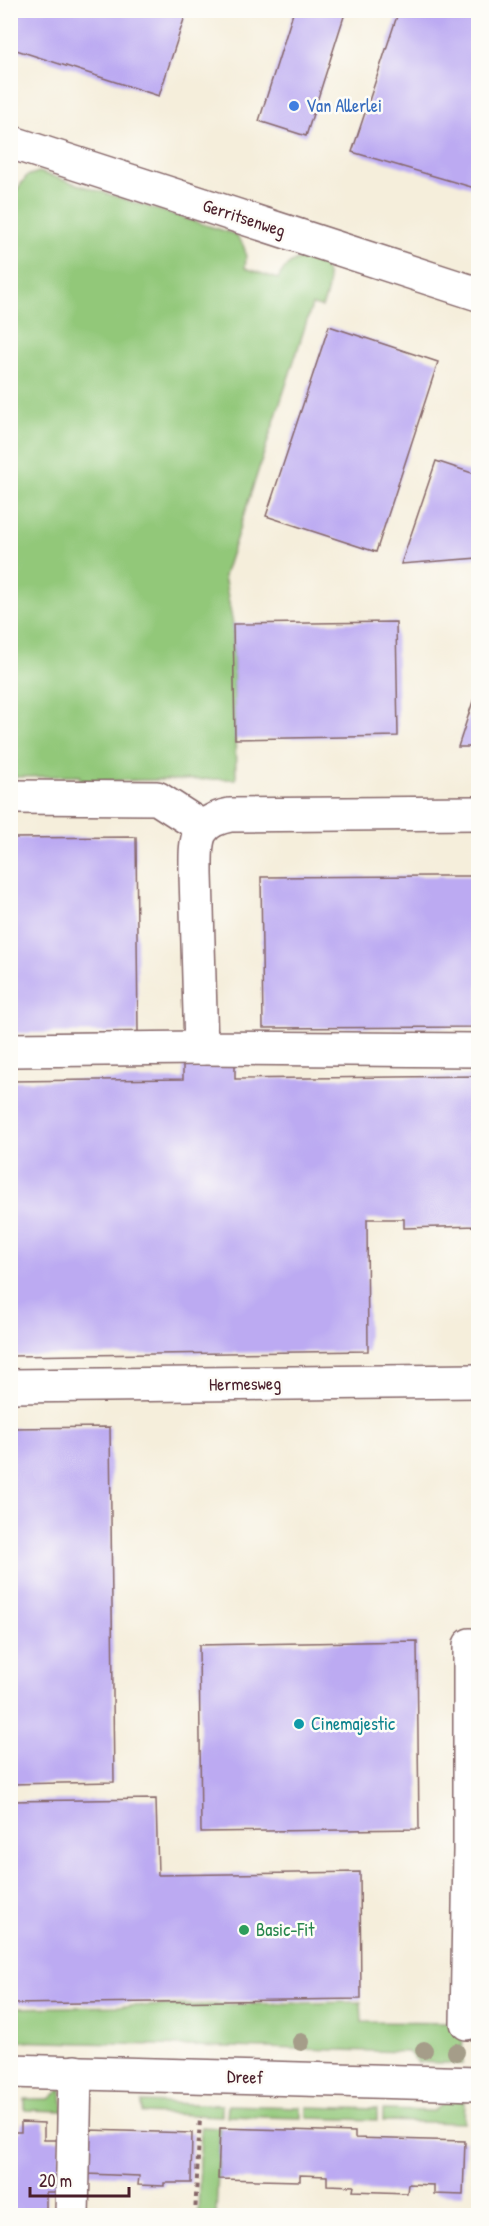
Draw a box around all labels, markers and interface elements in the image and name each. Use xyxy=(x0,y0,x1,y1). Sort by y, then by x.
place label: Van Allerlei xyxy=(306,93,382,118)
marker: Van Allerlei xyxy=(287,99,301,113)
street label: Gerritsenweg xyxy=(200,192,289,243)
street label: Hermesweg xyxy=(209,1370,281,1397)
place label: Cinemajestic xyxy=(311,1711,395,1736)
marker: Cinemajestic xyxy=(292,1717,306,1731)
place label: Basic-Fit xyxy=(256,1917,315,1942)
marker: Basic-Fit xyxy=(237,1923,251,1937)
street label: Dreef xyxy=(226,2063,264,2090)
scale bar xyxy=(30,2160,129,2198)
text: 20 m xyxy=(39,2168,72,2193)

